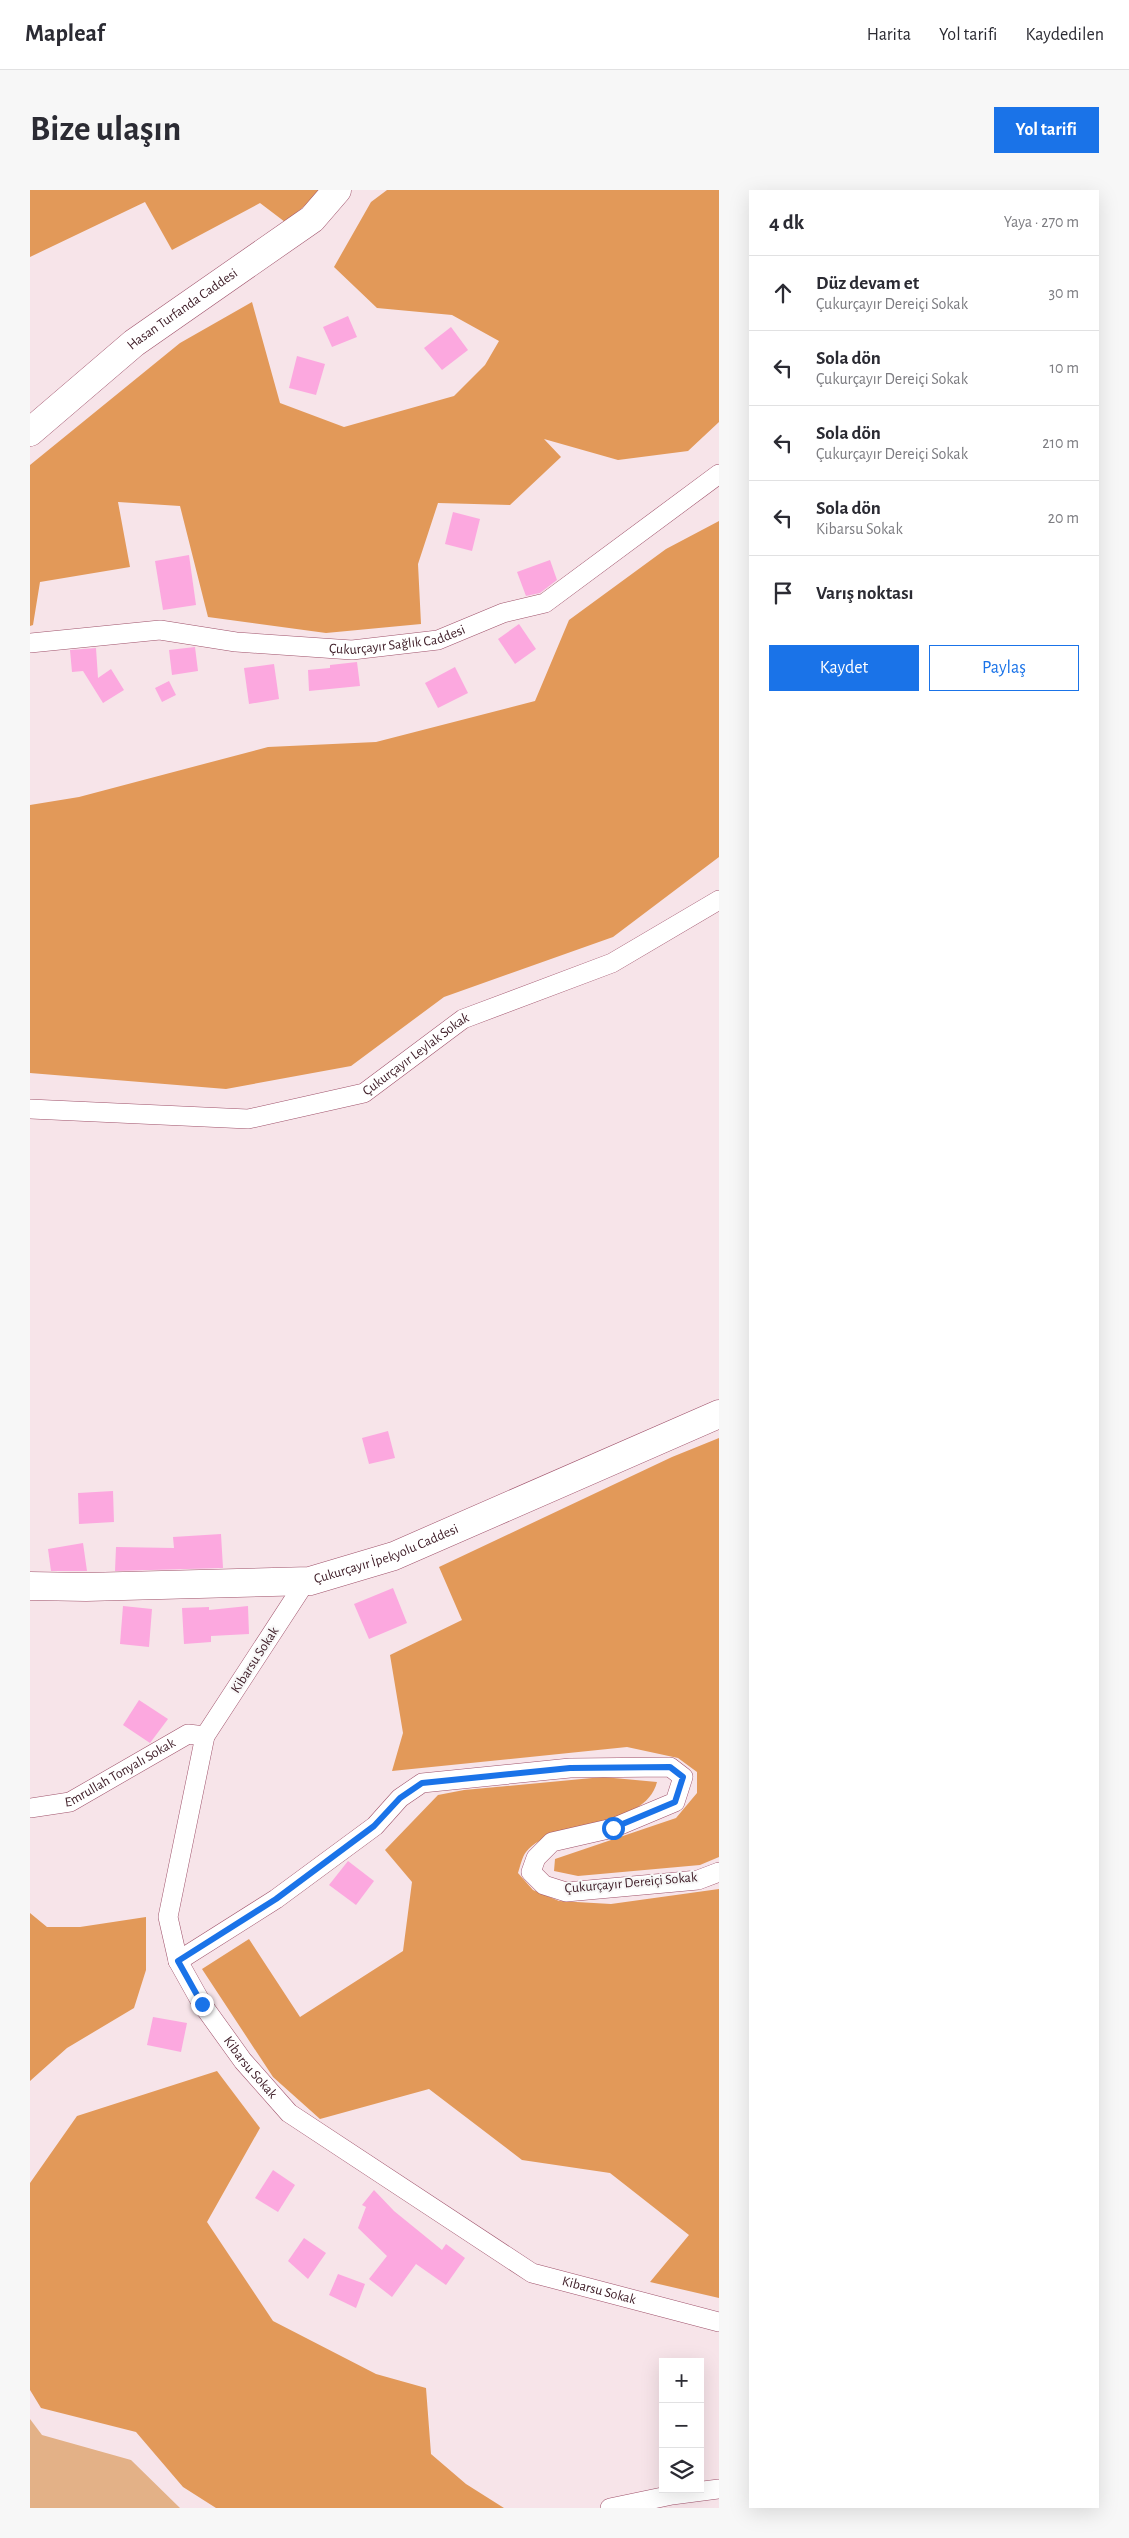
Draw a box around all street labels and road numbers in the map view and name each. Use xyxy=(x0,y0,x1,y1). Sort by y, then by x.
street label: Hasan Turfanda Caddesi xyxy=(125,266,240,353)
street label: Çukurçayır Sağlık Caddesi xyxy=(328,622,467,657)
street label: Çukurçayır Leylak Sokak xyxy=(360,1010,471,1098)
street label: Çukurçayır İpekyolu Caddesi xyxy=(312,1522,461,1586)
street label: Kibarsu Sokak xyxy=(228,1624,282,1696)
street label: Emrullah Tonyalı Sokak xyxy=(64,1736,178,1810)
street label: Çukurçayır Dereiçi Sokak xyxy=(564,1870,698,1896)
street label: Kibarsu Sokak xyxy=(221,2034,280,2102)
street label: Kibarsu Sokak xyxy=(561,2274,638,2307)

